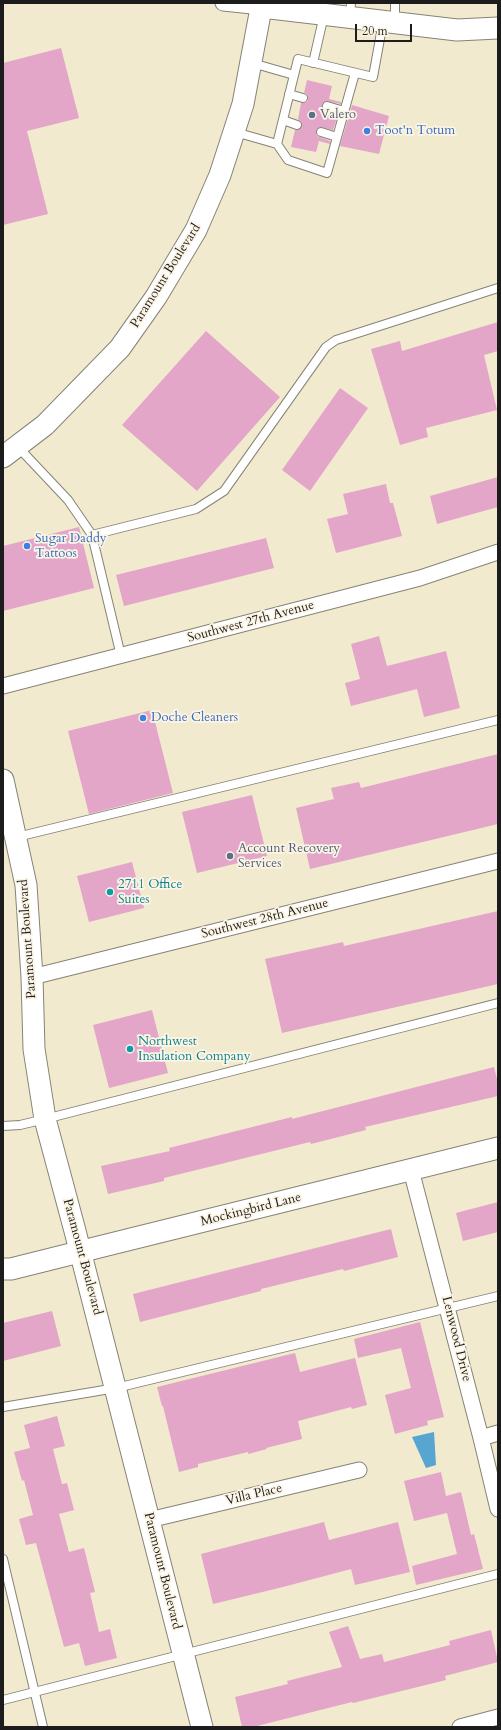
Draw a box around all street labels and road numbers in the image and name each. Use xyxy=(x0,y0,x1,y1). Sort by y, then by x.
street label: Paramount Boulevard xyxy=(128,221,204,331)
street label: Southwest 27th Avenue xyxy=(186,598,316,646)
street label: Paramount Boulevard xyxy=(16,879,40,999)
street label: Southwest 28th Avenue xyxy=(200,896,330,942)
street label: Mockingbird Lane xyxy=(199,1190,303,1230)
street label: Paramount Boulevard xyxy=(59,1197,105,1317)
street label: Lenwood Drive xyxy=(438,1295,474,1383)
street label: Villa Place xyxy=(224,1481,284,1509)
street label: Paramount Boulevard xyxy=(140,1511,184,1631)

